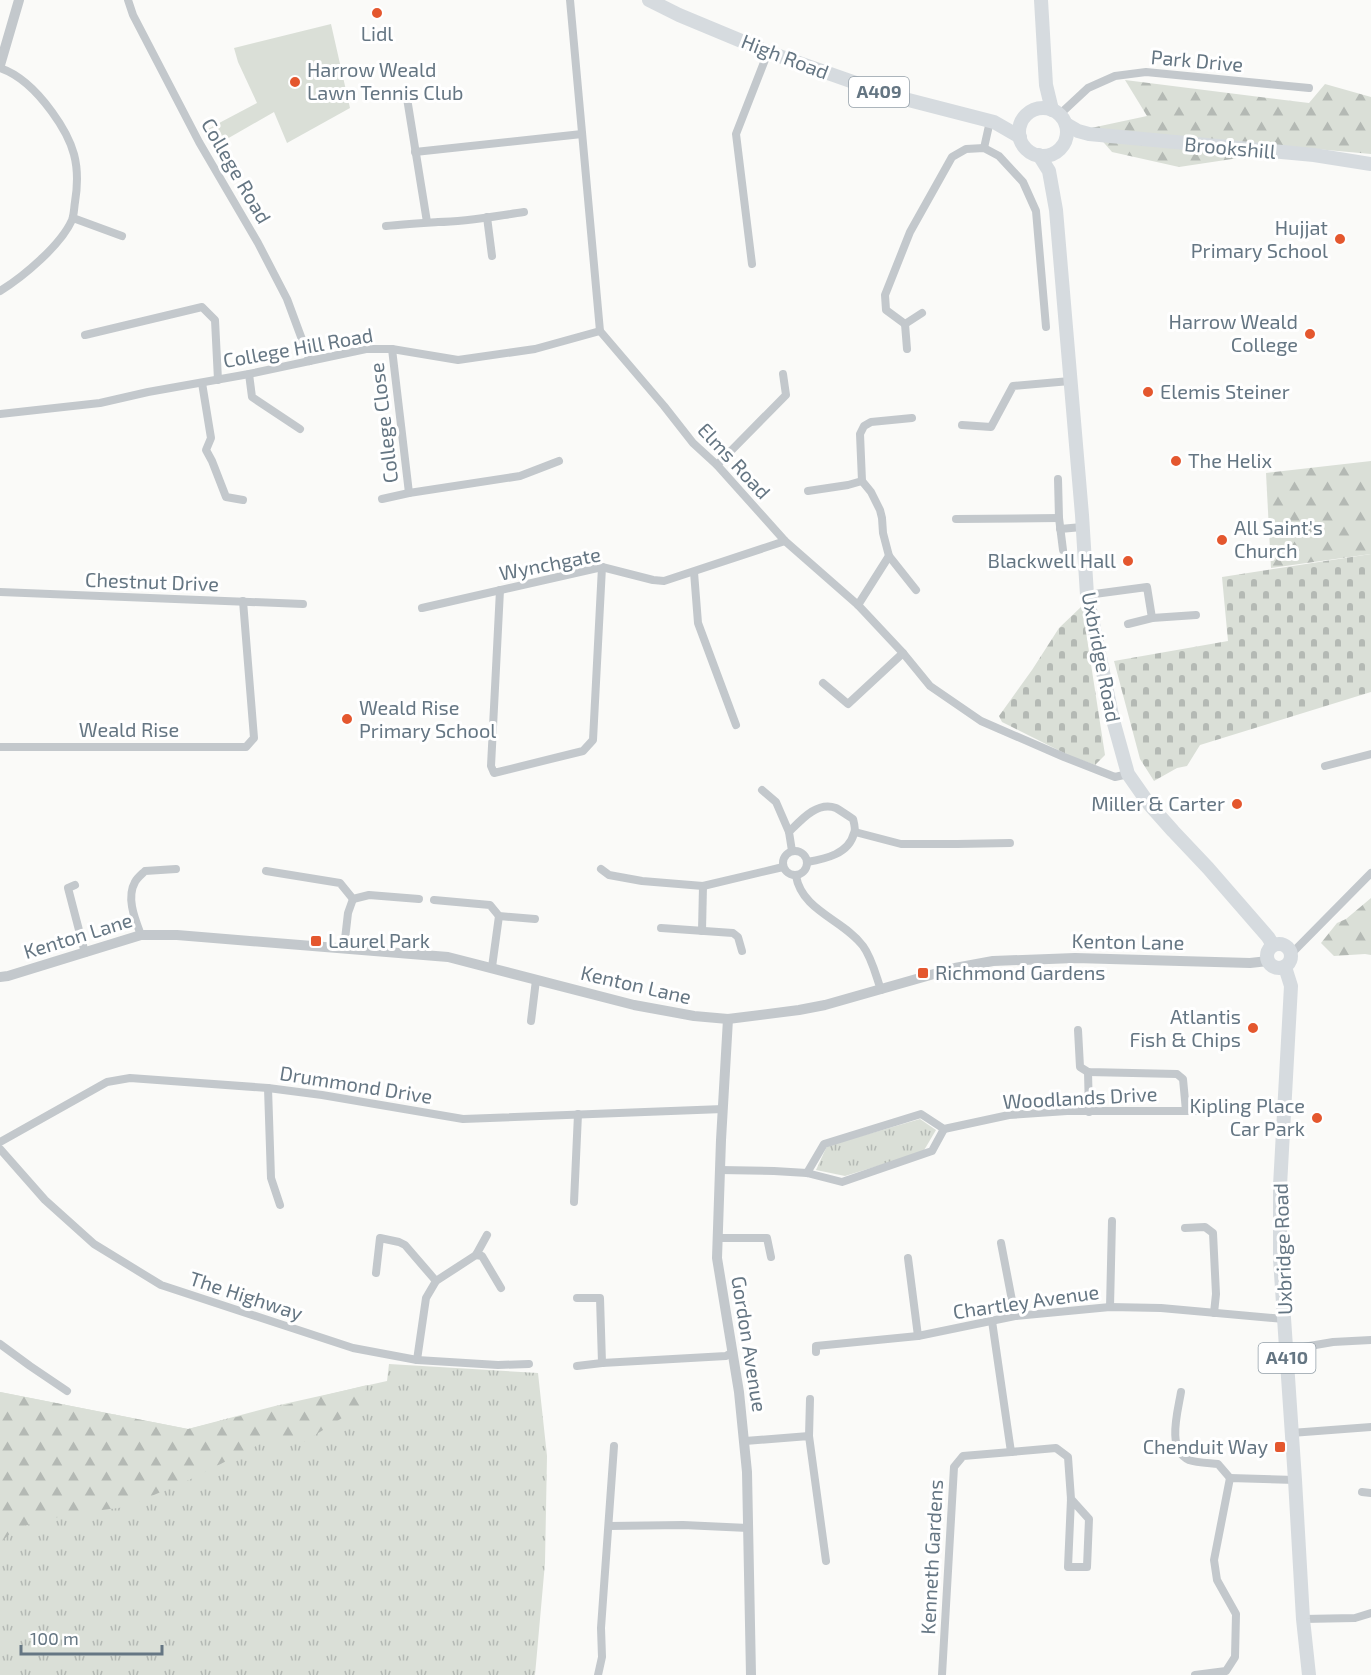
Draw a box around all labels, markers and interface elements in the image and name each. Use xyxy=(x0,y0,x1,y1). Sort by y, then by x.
marker: Lidl xyxy=(370,6,384,20)
place label: Lidl xyxy=(361,21,393,45)
street label: High Road xyxy=(738,28,832,84)
street label: Park Drive xyxy=(1150,44,1244,76)
place label: Harrow Weald Lawn Tennis Club xyxy=(307,57,463,104)
marker: Harrow Weald Lawn Tennis Club xyxy=(288,75,302,89)
road number: A409 xyxy=(849,77,909,107)
street label: College Road xyxy=(197,114,277,227)
street label: Brookshill xyxy=(1183,131,1277,163)
place label: Hujjat Primary School xyxy=(1191,215,1328,262)
marker: Hujjat Primary School xyxy=(1333,232,1347,246)
place label: Harrow Weald College xyxy=(1169,309,1298,356)
street label: College Hill Road xyxy=(221,322,375,372)
marker: Harrow Weald College xyxy=(1303,327,1317,341)
street label: College Close xyxy=(364,361,402,485)
place label: Elemis Steiner xyxy=(1160,379,1290,403)
marker: Elemis Steiner xyxy=(1141,385,1155,399)
street label: Elms Road xyxy=(693,417,776,503)
place label: The Helix xyxy=(1188,448,1272,472)
marker: The Helix xyxy=(1169,454,1183,468)
place label: All Saint's Church xyxy=(1234,515,1323,562)
marker: All Saint's Church xyxy=(1215,533,1229,547)
street label: Wynchgate xyxy=(497,541,603,585)
place label: Blackwell Hall xyxy=(988,548,1116,572)
marker: Blackwell Hall xyxy=(1121,554,1135,568)
street label: Chestnut Drive xyxy=(85,567,219,595)
street label: Uxbridge Road xyxy=(1078,590,1126,724)
place label: Weald Rise Primary School xyxy=(359,695,496,742)
marker: Weald Rise Primary School xyxy=(340,712,354,726)
street label: Weald Rise xyxy=(79,717,179,741)
place label: Miller & Carter xyxy=(1091,791,1225,815)
marker: Miller & Carter xyxy=(1230,797,1244,811)
street label: Kenton Lane xyxy=(20,907,135,963)
place label: Laurel Park xyxy=(328,928,430,952)
street label: Kenton Lane xyxy=(1072,928,1185,954)
marker: Laurel Park xyxy=(309,934,323,948)
street label: Kenton Lane xyxy=(579,960,694,1008)
place label: Richmond Gardens xyxy=(935,960,1105,984)
marker: Richmond Gardens xyxy=(916,966,930,980)
place label: Atlantis Fish & Chips xyxy=(1129,1004,1241,1051)
marker: Atlantis Fish & Chips xyxy=(1246,1021,1260,1035)
street label: Drummond Drive xyxy=(278,1060,434,1108)
street label: Woodlands Drive xyxy=(1002,1081,1158,1113)
place label: Kipling Place Car Park xyxy=(1189,1093,1305,1140)
marker: Kipling Place Car Park xyxy=(1310,1111,1324,1125)
street label: Uxbridge Road xyxy=(1268,1183,1296,1315)
street label: The Highway xyxy=(187,1265,306,1325)
street label: Gordon Avenue xyxy=(727,1274,773,1413)
street label: Chartley Avenue xyxy=(951,1279,1101,1323)
road number: A410 xyxy=(1258,1343,1316,1373)
place label: Chenduit Way xyxy=(1143,1434,1268,1458)
marker: Chenduit Way xyxy=(1273,1440,1287,1454)
street label: Kenneth Gardens xyxy=(915,1479,947,1635)
scale bar xyxy=(21,1618,162,1656)
text: 100 m xyxy=(30,1627,79,1649)

